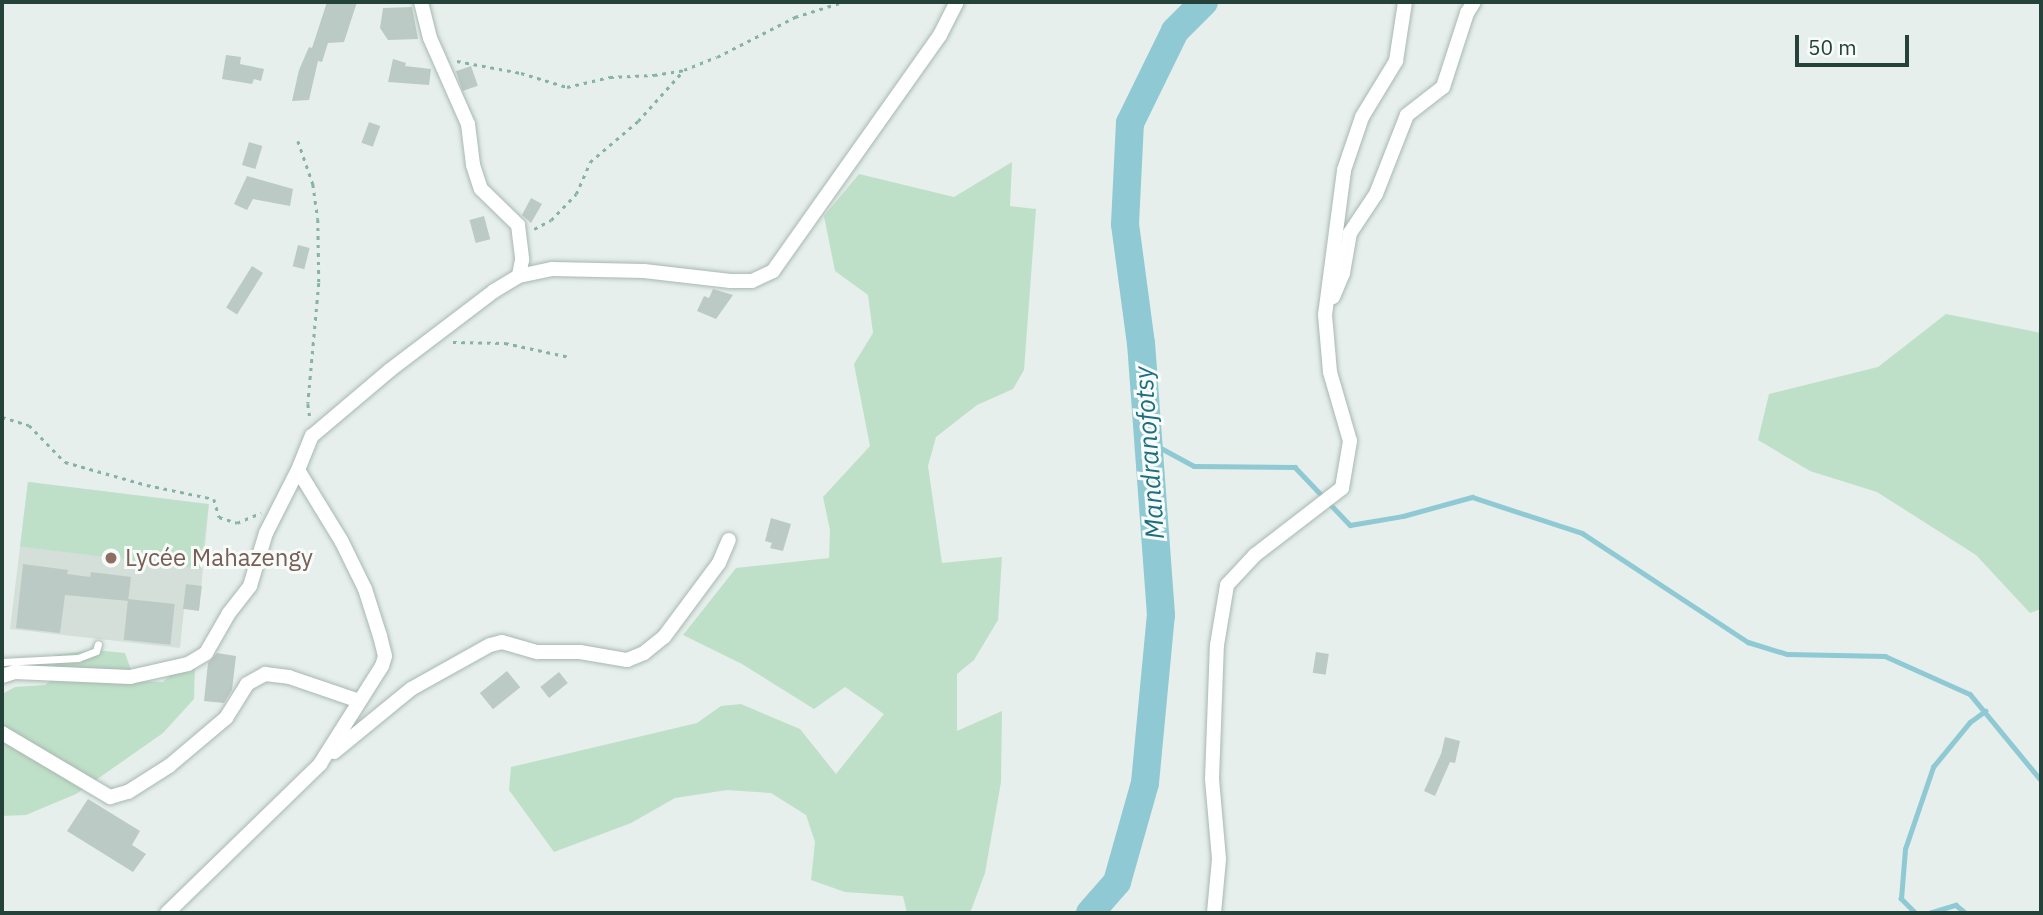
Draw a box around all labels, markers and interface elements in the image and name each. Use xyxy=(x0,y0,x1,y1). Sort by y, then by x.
scale bar xyxy=(1798,21,1912,65)
text: 50 m xyxy=(1808,33,1857,61)
water label: Mandranofotsy xyxy=(1127,365,1171,541)
place label: Lycée Mahazengy xyxy=(125,544,313,572)
marker: Lycée Mahazengy xyxy=(103,550,119,566)

